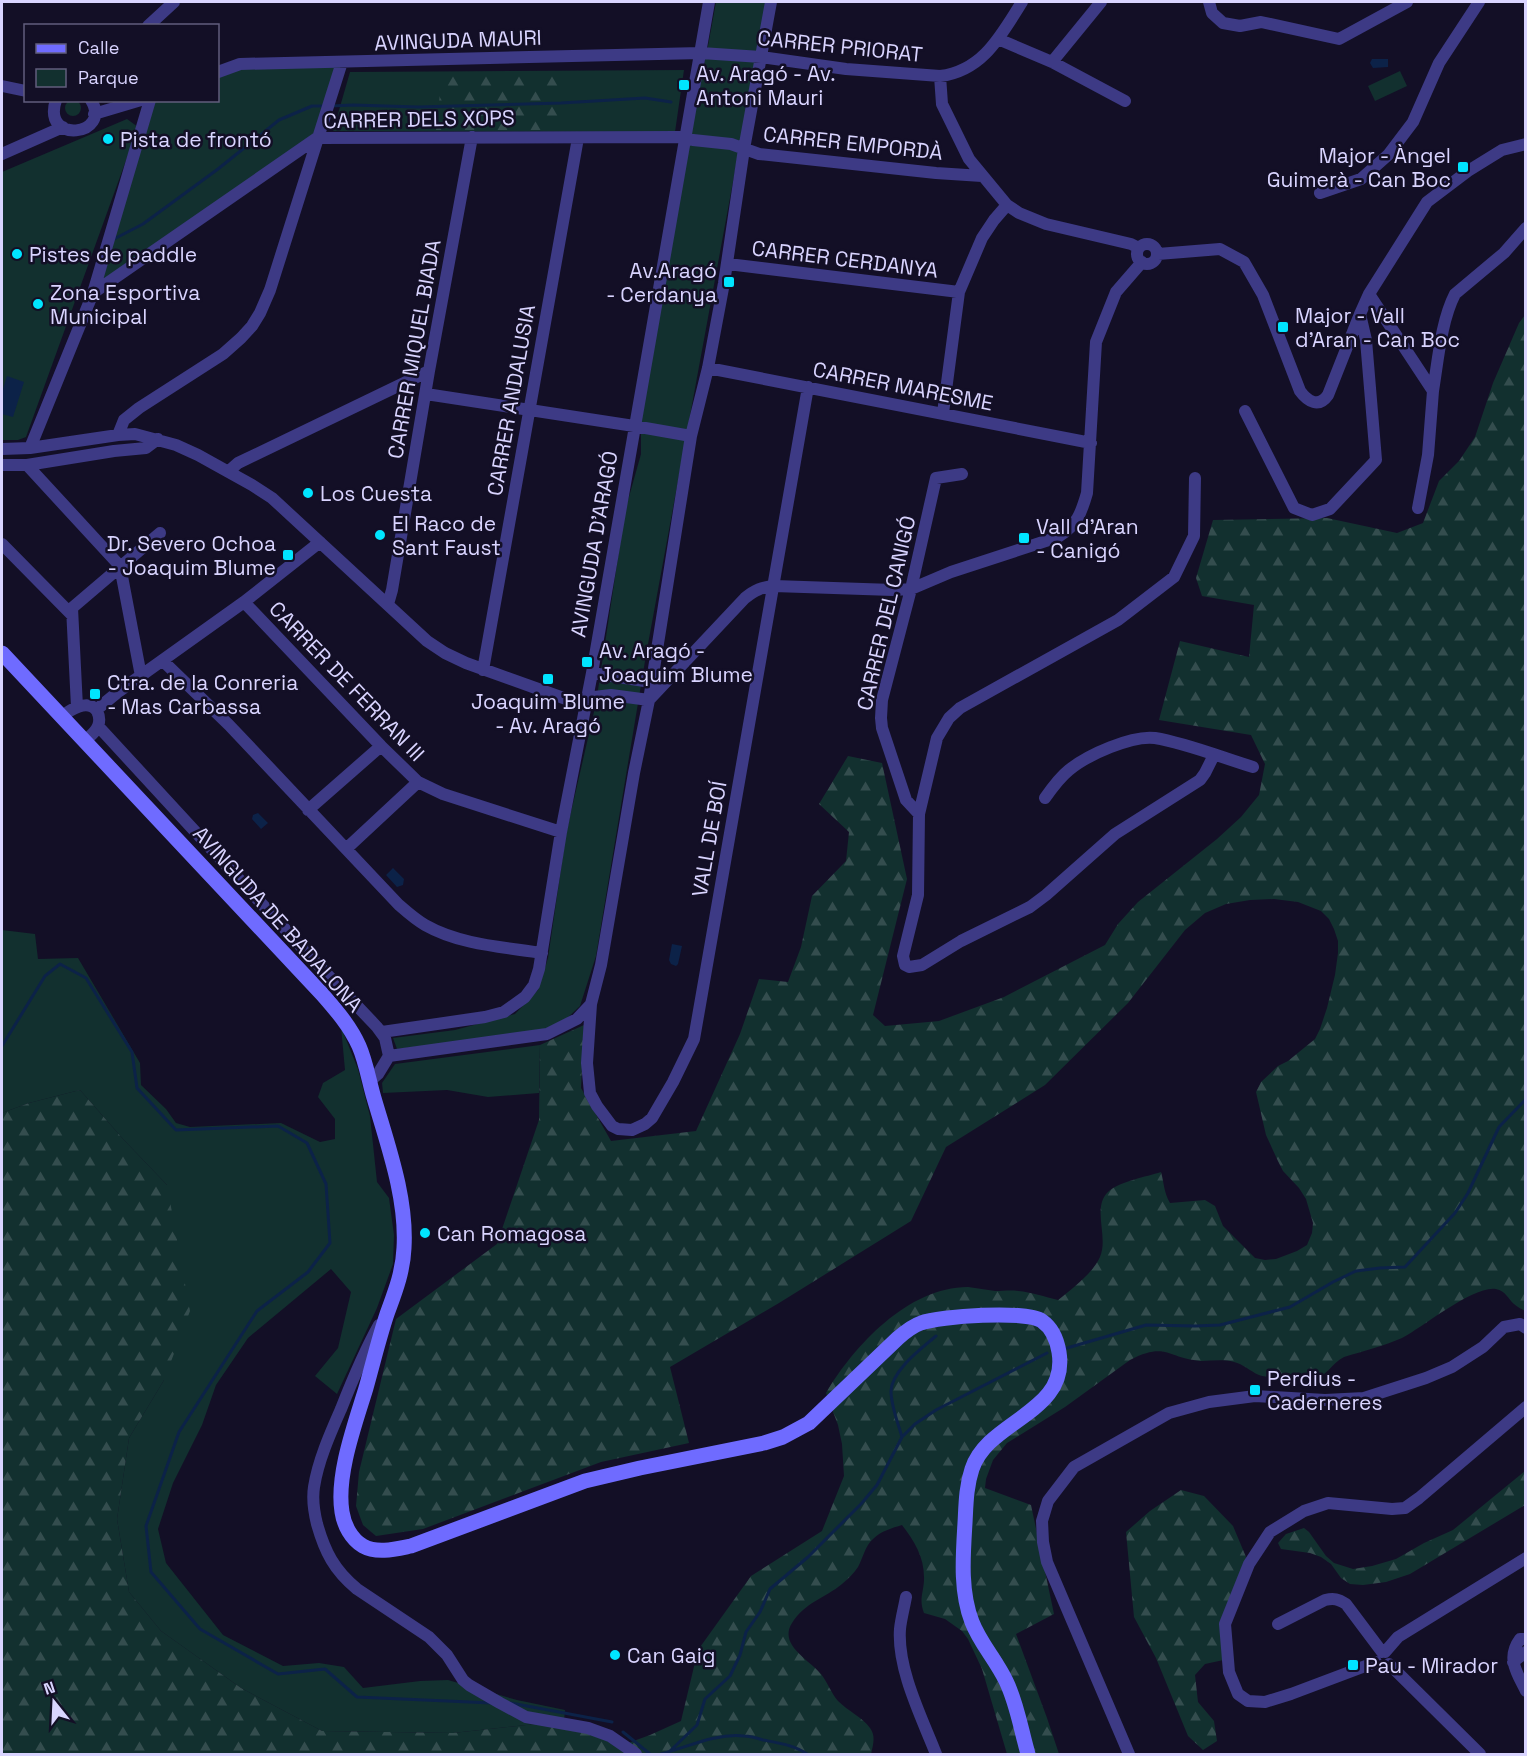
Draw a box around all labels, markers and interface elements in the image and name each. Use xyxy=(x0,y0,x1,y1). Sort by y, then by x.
legend xyxy=(24,24,219,102)
street label: AVINGUDA MAURI xyxy=(374,24,542,56)
street label: CARRER PRIORAT xyxy=(756,24,924,68)
text: Calle xyxy=(78,36,119,59)
place label: Av. Aragó - Av. Antoni Mauri xyxy=(696,60,836,111)
text: Parque xyxy=(78,66,139,89)
marker: Av. Aragó - Av. Antoni Mauri xyxy=(677,78,691,92)
street label: CARRER DELS XOPS xyxy=(323,104,515,134)
street label: CARRER EMPORDÀ xyxy=(762,120,944,166)
place label: Pista de frontó xyxy=(120,126,272,153)
marker: Pista de frontó xyxy=(101,132,115,146)
place label: Major - Àngel Guimerà - Can Boc xyxy=(1267,142,1451,193)
marker: Major - Àngel Guimerà - Can Boc xyxy=(1456,160,1470,174)
street label: CARRER CERDANYA xyxy=(750,234,940,284)
street label: CARRER MIQUEL BIADA xyxy=(381,237,447,461)
place label: Pistes de paddle xyxy=(29,241,197,268)
marker: Pistes de paddle xyxy=(10,247,24,261)
place label: Av.Aragó - Cerdanya xyxy=(606,257,717,308)
marker: Av.Aragó - Cerdanya xyxy=(722,275,736,289)
place label: Zona Esportiva Municipal xyxy=(50,279,200,330)
marker: Zona Esportiva Municipal xyxy=(31,297,45,311)
street label: CARRER ANDALUSIA xyxy=(481,302,541,498)
place label: Major - Vall d'Aran - Can Boc xyxy=(1295,302,1460,353)
marker: Major - Vall d'Aran - Can Boc xyxy=(1276,320,1290,334)
street label: CARRER MARESME xyxy=(811,355,995,417)
street label: AVINGUDA D'ARAGÓ xyxy=(564,449,624,639)
place label: Los Cuesta xyxy=(320,480,432,507)
marker: Los Cuesta xyxy=(301,486,315,500)
place label: El Raco de Sant Faust xyxy=(392,510,501,561)
street label: CARRER DEL CANIGÓ xyxy=(850,513,922,713)
place label: Vall d'Aran - Canigó xyxy=(1036,513,1139,564)
marker: El Raco de Sant Faust xyxy=(373,528,387,542)
place label: Dr. Severo Ochoa - Joaquim Blume xyxy=(107,530,276,581)
marker: Vall d'Aran - Canigó xyxy=(1017,531,1031,545)
marker: Dr. Severo Ochoa - Joaquim Blume xyxy=(281,548,295,562)
street label: CARRER DE FERRAN III xyxy=(264,595,430,767)
place label: Av. Aragó - Joaquim Blume xyxy=(599,637,753,688)
marker: Av. Aragó - Joaquim Blume xyxy=(580,655,594,669)
place label: Ctra. de la Conreria - Mas Carbassa xyxy=(107,669,298,720)
marker: Joaquim Blume - Av. Aragó xyxy=(541,672,555,686)
marker: Ctra. de la Conreria - Mas Carbassa xyxy=(88,687,102,701)
place label: Joaquim Blume - Av. Aragó xyxy=(471,688,625,739)
street label: VALL DE BOÍ xyxy=(686,779,732,899)
street label: AVINGUDA DE BADALONA xyxy=(187,820,369,1018)
place label: Can Romagosa xyxy=(437,1220,586,1247)
marker: Can Romagosa xyxy=(418,1226,432,1240)
place label: Perdius - Caderneres xyxy=(1267,1365,1383,1416)
marker: Perdius - Caderneres xyxy=(1248,1383,1262,1397)
place label: Can Gaig xyxy=(627,1642,715,1669)
marker: Can Gaig xyxy=(608,1648,622,1662)
place label: Pau - Mirador xyxy=(1365,1652,1498,1679)
marker: Pau - Mirador xyxy=(1346,1658,1360,1672)
north arrow xyxy=(24,1672,84,1732)
text: N xyxy=(41,1677,58,1700)

